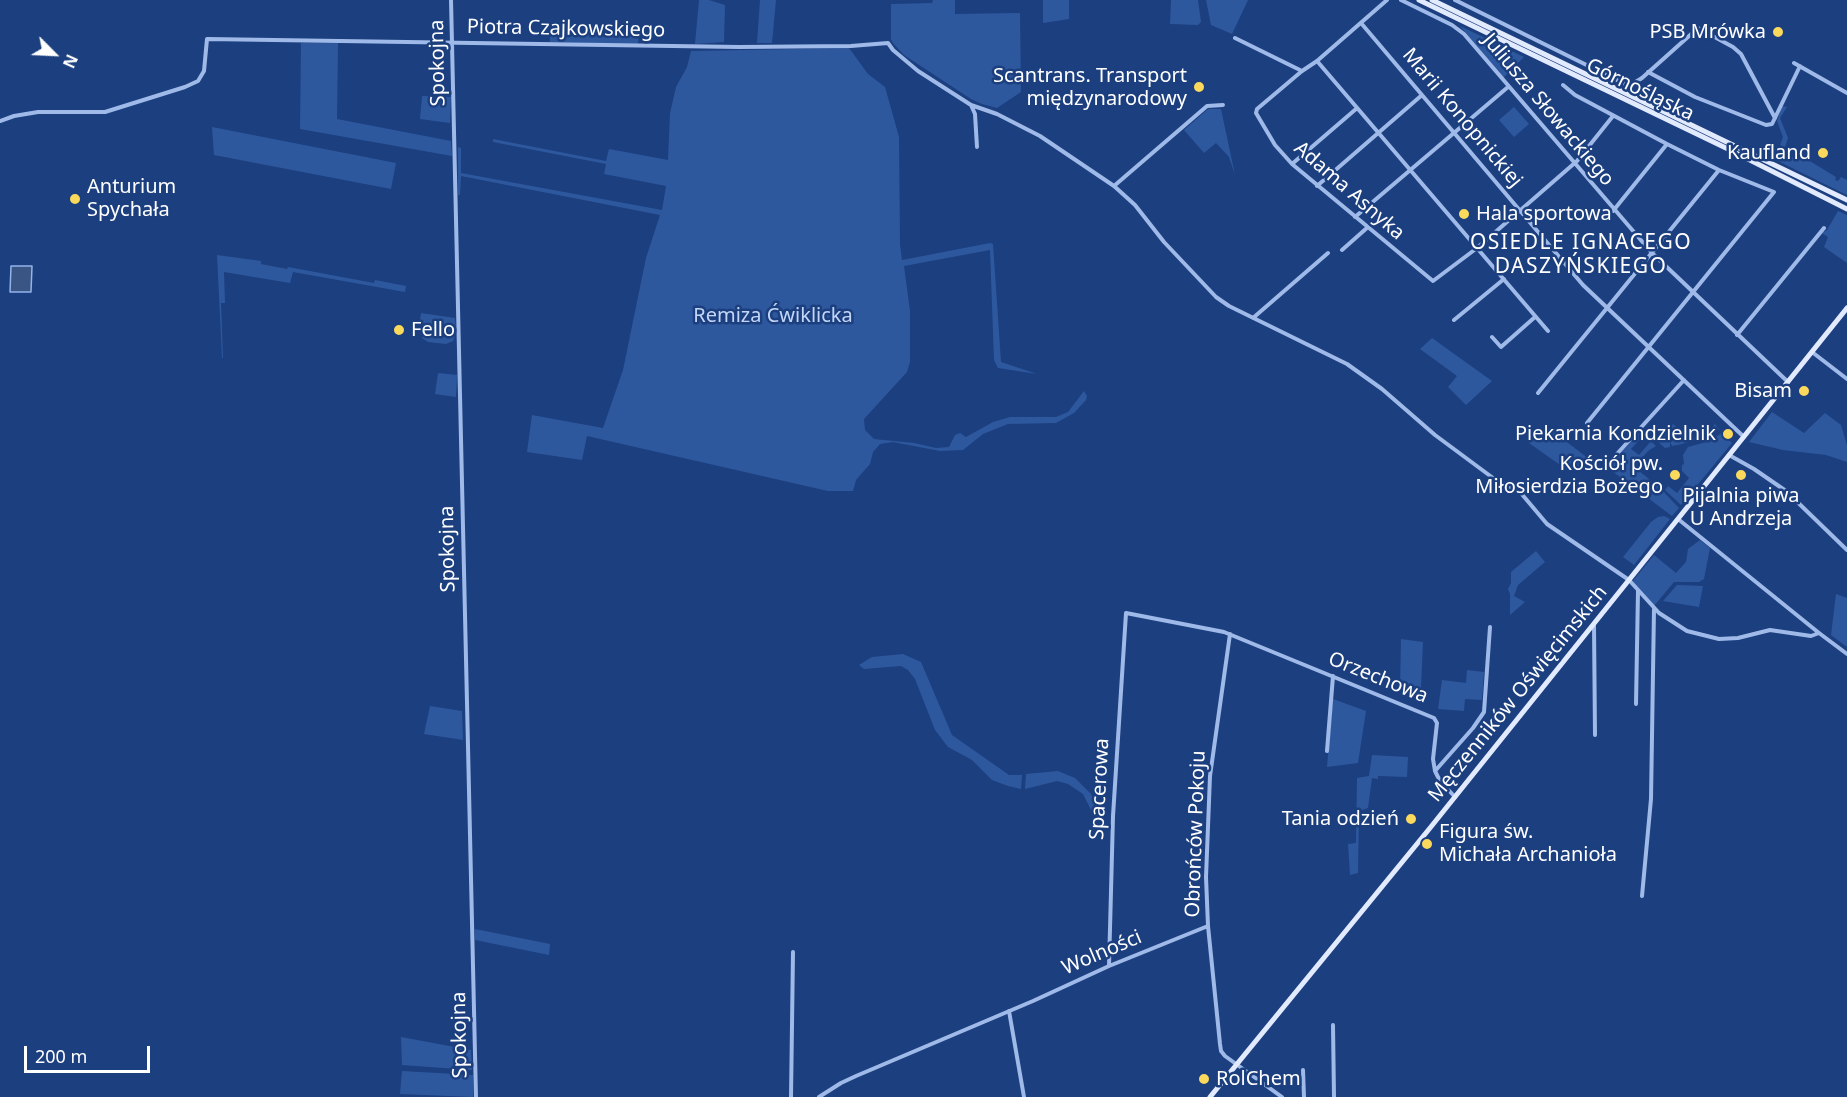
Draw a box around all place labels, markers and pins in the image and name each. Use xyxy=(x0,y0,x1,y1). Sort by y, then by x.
place label: PSB Mrówka xyxy=(1649,20,1766,44)
marker: PSB Mrówka xyxy=(1771,25,1785,39)
place label: Scantrans. Transport międzynarodowy xyxy=(993,64,1187,111)
marker: Scantrans. Transport międzynarodowy xyxy=(1192,80,1206,94)
place label: Kaufland xyxy=(1727,141,1811,165)
marker: Kaufland xyxy=(1816,146,1830,160)
place label: Anturium Spychała xyxy=(87,175,176,222)
marker: Anturium Spychała xyxy=(68,192,82,206)
place label: Hala sportowa xyxy=(1476,202,1612,226)
marker: Hala sportowa xyxy=(1457,207,1471,221)
place label: Fello xyxy=(411,318,455,342)
marker: Fello xyxy=(392,323,406,337)
place label: Bisam xyxy=(1734,379,1792,403)
marker: Bisam xyxy=(1797,384,1811,398)
place label: Piekarnia Kondzielnik xyxy=(1515,422,1716,446)
marker: Piekarnia Kondzielnik xyxy=(1721,427,1735,441)
place label: Kościół pw. Miłosierdzia Bożego xyxy=(1475,452,1663,499)
marker: Kościół pw. Miłosierdzia Bożego xyxy=(1668,468,1682,482)
marker: Pijalnia piwa U Andrzeja xyxy=(1734,468,1748,482)
place label: Pijalnia piwa U Andrzeja xyxy=(1682,484,1800,531)
place label: Tania odzień xyxy=(1282,807,1399,831)
marker: Tania odzień xyxy=(1404,812,1418,826)
place label: Figura św. Michała Archanioła xyxy=(1439,820,1617,867)
marker: Figura św. Michała Archanioła xyxy=(1420,837,1434,851)
place label: RolChem xyxy=(1216,1067,1301,1091)
marker: RolChem xyxy=(1197,1072,1211,1086)

